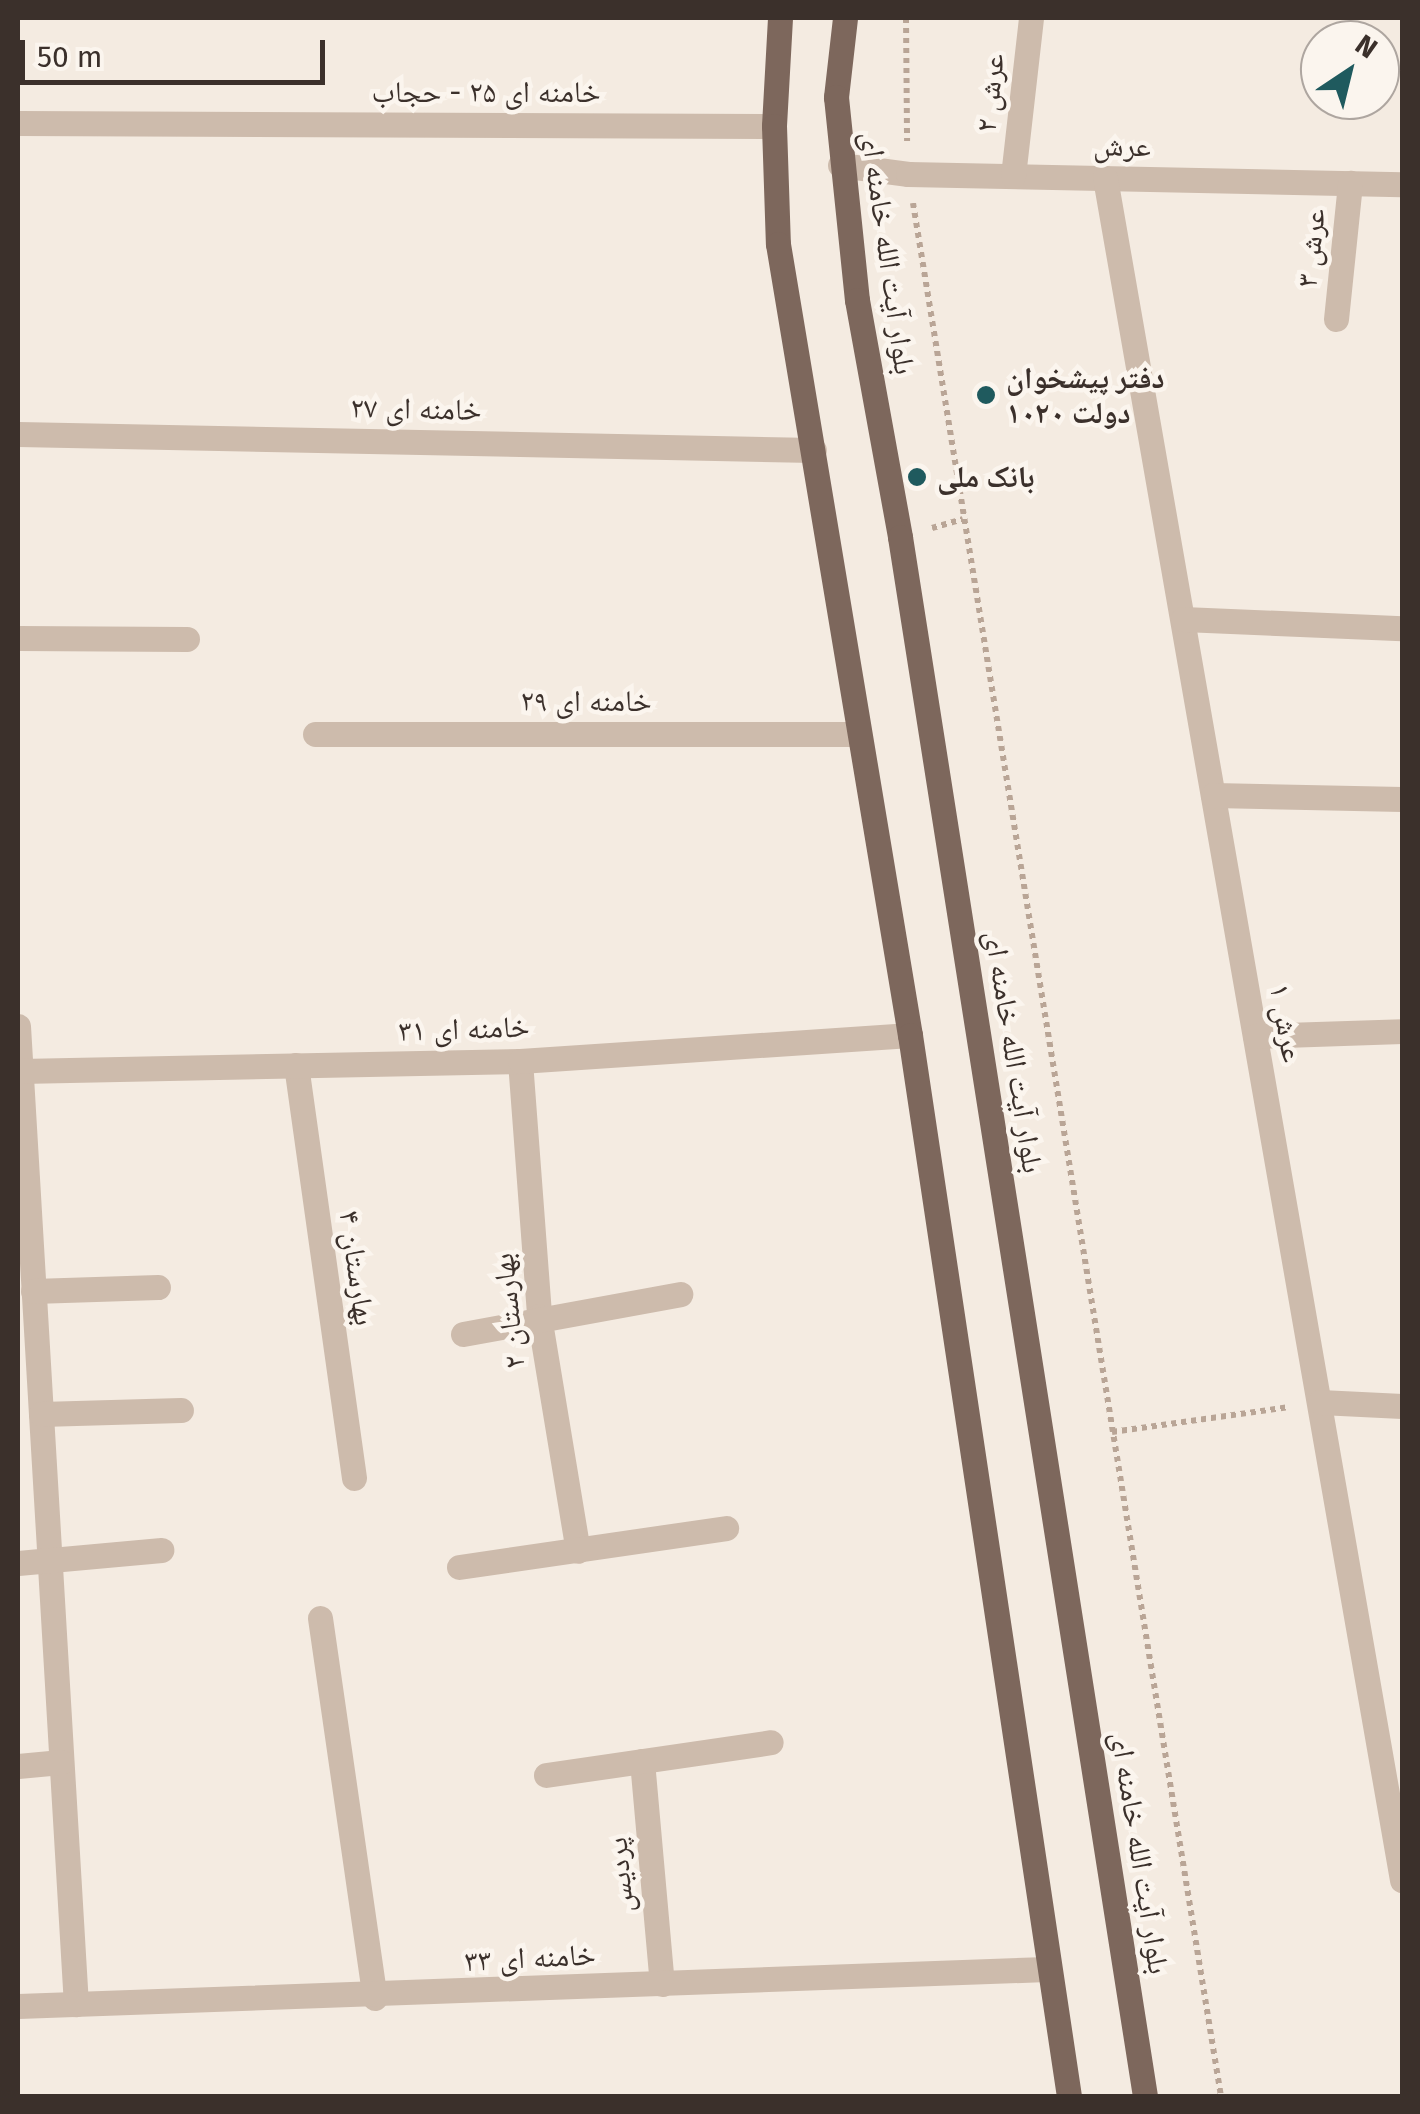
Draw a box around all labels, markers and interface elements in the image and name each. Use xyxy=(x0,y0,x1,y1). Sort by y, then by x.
scale bar xyxy=(25,20,330,82)
north arrow xyxy=(1300,20,1400,120)
text: N xyxy=(1349,28,1383,65)
text: 50 m xyxy=(37,39,102,75)
street label: عرش ۲ xyxy=(968,52,1012,134)
street label: خامنه ای ۲۵ - حجاب xyxy=(372,74,600,110)
street label: عرش xyxy=(1093,127,1151,165)
street label: بلوار آیت الله خامنه ای xyxy=(853,129,923,377)
street label: عرش ۳ xyxy=(1289,207,1333,289)
place label: دفتر پیشخوان دولت ۱۰۲۰ xyxy=(1006,360,1165,430)
marker: دفتر پیشخوان دولت ۱۰۲۰ xyxy=(975,384,997,406)
street label: خامنه ای ۲۷ xyxy=(350,390,482,428)
place label: بانک ملی xyxy=(937,459,1035,495)
marker: بانک ملی xyxy=(906,466,928,488)
street label: خامنه ای ۲۹ xyxy=(520,683,652,719)
street label: بلوار آیت الله خامنه ای xyxy=(977,928,1051,1176)
street label: عرش ۱ xyxy=(1261,981,1311,1065)
street label: خامنه ای ۳۱ xyxy=(398,1009,530,1049)
street label: بهارستان ۴ xyxy=(331,1208,383,1328)
street label: بهارستان ۲ xyxy=(485,1251,533,1371)
street label: بلوار آیت الله خامنه ای xyxy=(1103,1729,1177,1977)
street label: پردیس xyxy=(599,1836,641,1914)
street label: خامنه ای ۳۳ xyxy=(464,1937,596,1979)

